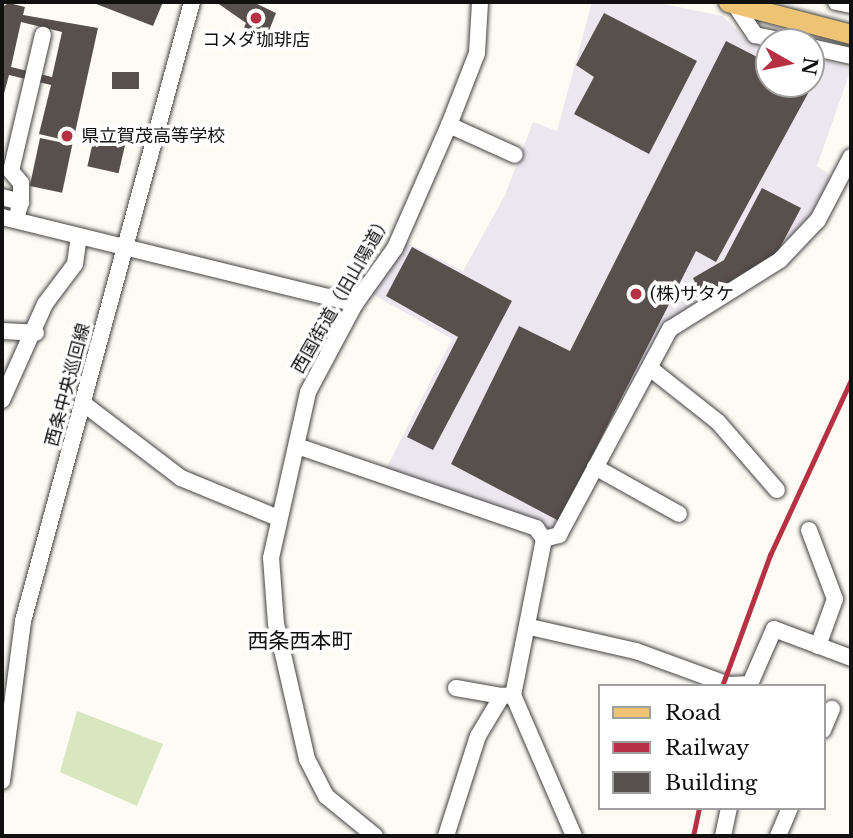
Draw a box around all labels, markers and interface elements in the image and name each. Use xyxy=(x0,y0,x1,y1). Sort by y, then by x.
marker: コメダ珈琲店 xyxy=(248,10,264,26)
north arrow xyxy=(755,28,825,98)
place label: コメダ珈琲店 xyxy=(202,29,310,51)
text: N xyxy=(797,55,822,77)
place label: 県立賀茂高等学校 xyxy=(81,125,225,147)
marker: 県立賀茂高等学校 xyxy=(59,128,75,144)
street label: 西国街道（旧山陽道） xyxy=(288,211,396,377)
place label: (株)サタケ xyxy=(650,283,734,305)
marker: (株)サタケ xyxy=(628,286,644,302)
street label: 西条中央巡回線 xyxy=(41,321,95,449)
district label: 西条西本町 xyxy=(248,628,352,654)
legend xyxy=(598,684,825,810)
text: Road xyxy=(665,700,721,726)
text: Railway xyxy=(665,735,749,761)
text: Building xyxy=(665,770,757,796)

